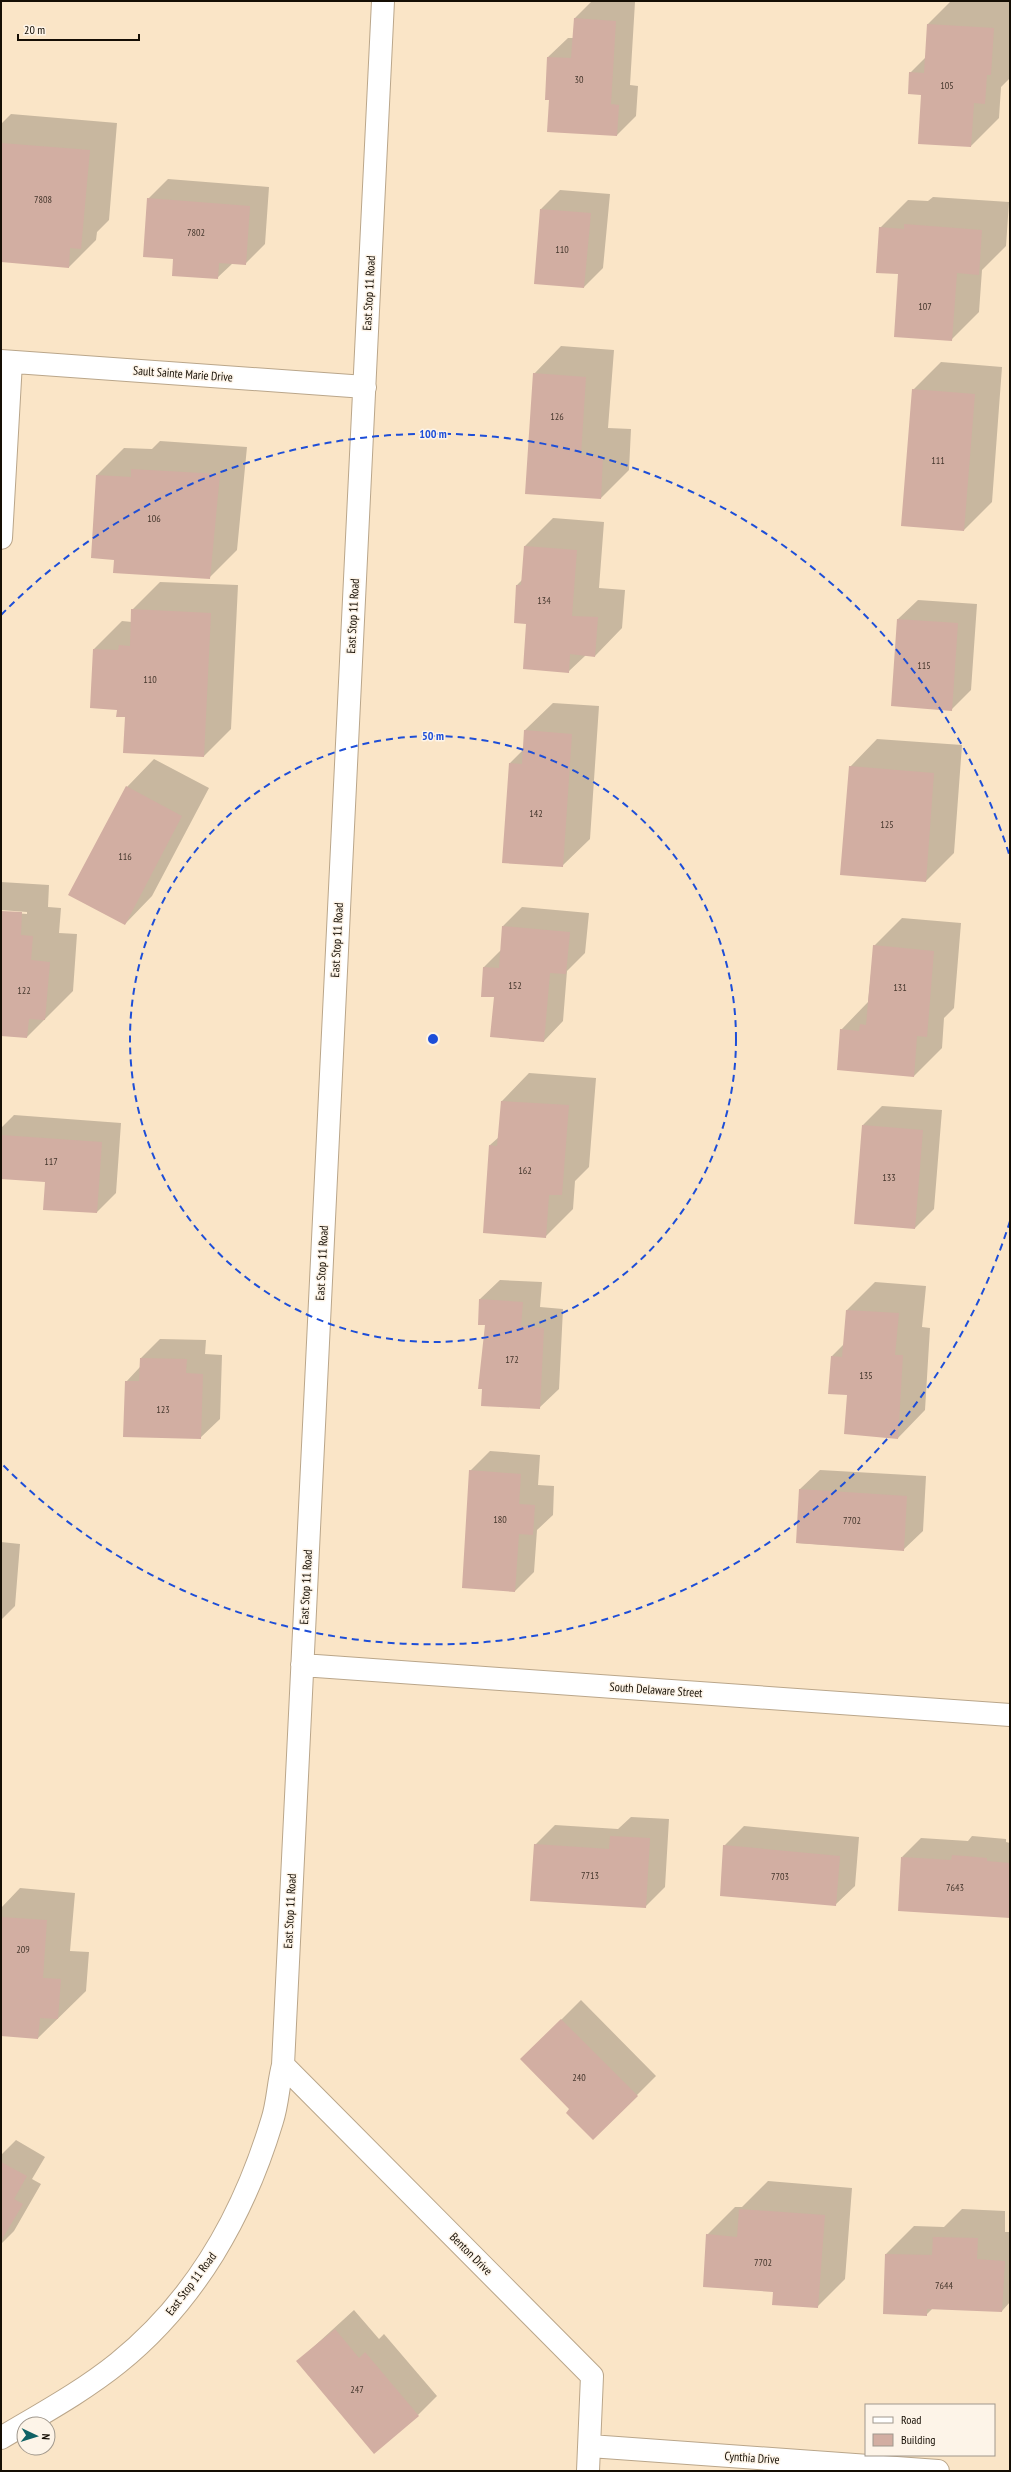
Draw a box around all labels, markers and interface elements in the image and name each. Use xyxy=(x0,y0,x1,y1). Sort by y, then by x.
scale bar xyxy=(18,16,139,42)
text: 20 m xyxy=(24,22,45,37)
house number: 30 xyxy=(575,73,584,86)
house number: 105 xyxy=(940,79,954,92)
house number: 7808 xyxy=(34,193,52,206)
house number: 7802 xyxy=(187,226,205,239)
house number: 110 xyxy=(555,243,569,256)
street label: East Stop 11 Road xyxy=(359,255,378,331)
house number: 107 xyxy=(918,300,932,313)
street label: Sault Sainte Marie Drive xyxy=(133,363,233,384)
house number: 126 xyxy=(550,410,564,423)
text: 100 m xyxy=(419,426,447,441)
house number: 111 xyxy=(931,454,945,467)
house number: 106 xyxy=(147,512,161,525)
street label: East Stop 11 Road xyxy=(343,578,362,654)
house number: 134 xyxy=(537,594,551,607)
house number: 115 xyxy=(917,659,931,672)
house number: 110 xyxy=(143,673,157,686)
text: 50 m xyxy=(422,728,444,743)
house number: 142 xyxy=(529,807,543,820)
house number: 125 xyxy=(880,818,894,831)
house number: 116 xyxy=(118,850,132,863)
street label: East Stop 11 Road xyxy=(327,902,346,978)
house number: 152 xyxy=(508,979,522,992)
house number: 131 xyxy=(893,981,907,994)
house number: 122 xyxy=(17,984,31,997)
centre of rings xyxy=(426,1032,440,1046)
house number: 117 xyxy=(44,1155,58,1168)
house number: 162 xyxy=(518,1164,532,1177)
house number: 133 xyxy=(882,1171,896,1184)
street label: East Stop 11 Road xyxy=(312,1225,331,1301)
house number: 172 xyxy=(505,1353,519,1366)
house number: 135 xyxy=(859,1369,873,1382)
house number: 123 xyxy=(156,1403,170,1416)
house number: 180 xyxy=(493,1513,507,1526)
house number: 7702 xyxy=(843,1514,861,1527)
street label: East Stop 11 Road xyxy=(296,1549,315,1625)
street label: South Delaware Street xyxy=(609,1679,704,1700)
house number: 7713 xyxy=(581,1869,599,1882)
house number: 7703 xyxy=(771,1870,789,1883)
street label: East Stop 11 Road xyxy=(280,1873,299,1949)
house number: 7643 xyxy=(946,1881,964,1894)
house number: 209 xyxy=(16,1943,30,1956)
house number: 240 xyxy=(572,2071,586,2084)
street label: Benton Drive xyxy=(447,2229,496,2278)
street label: East Stop 11 Road xyxy=(162,2249,219,2318)
house number: 7702 xyxy=(754,2256,772,2269)
house number: 7644 xyxy=(935,2279,954,2292)
house number: 247 xyxy=(350,2383,364,2396)
legend xyxy=(865,2404,995,2456)
text: Road xyxy=(901,2412,921,2427)
north arrow xyxy=(16,2416,56,2456)
text: Building xyxy=(901,2432,936,2447)
text: N xyxy=(39,2433,53,2440)
street label: Cynthia Drive xyxy=(724,2448,780,2467)

